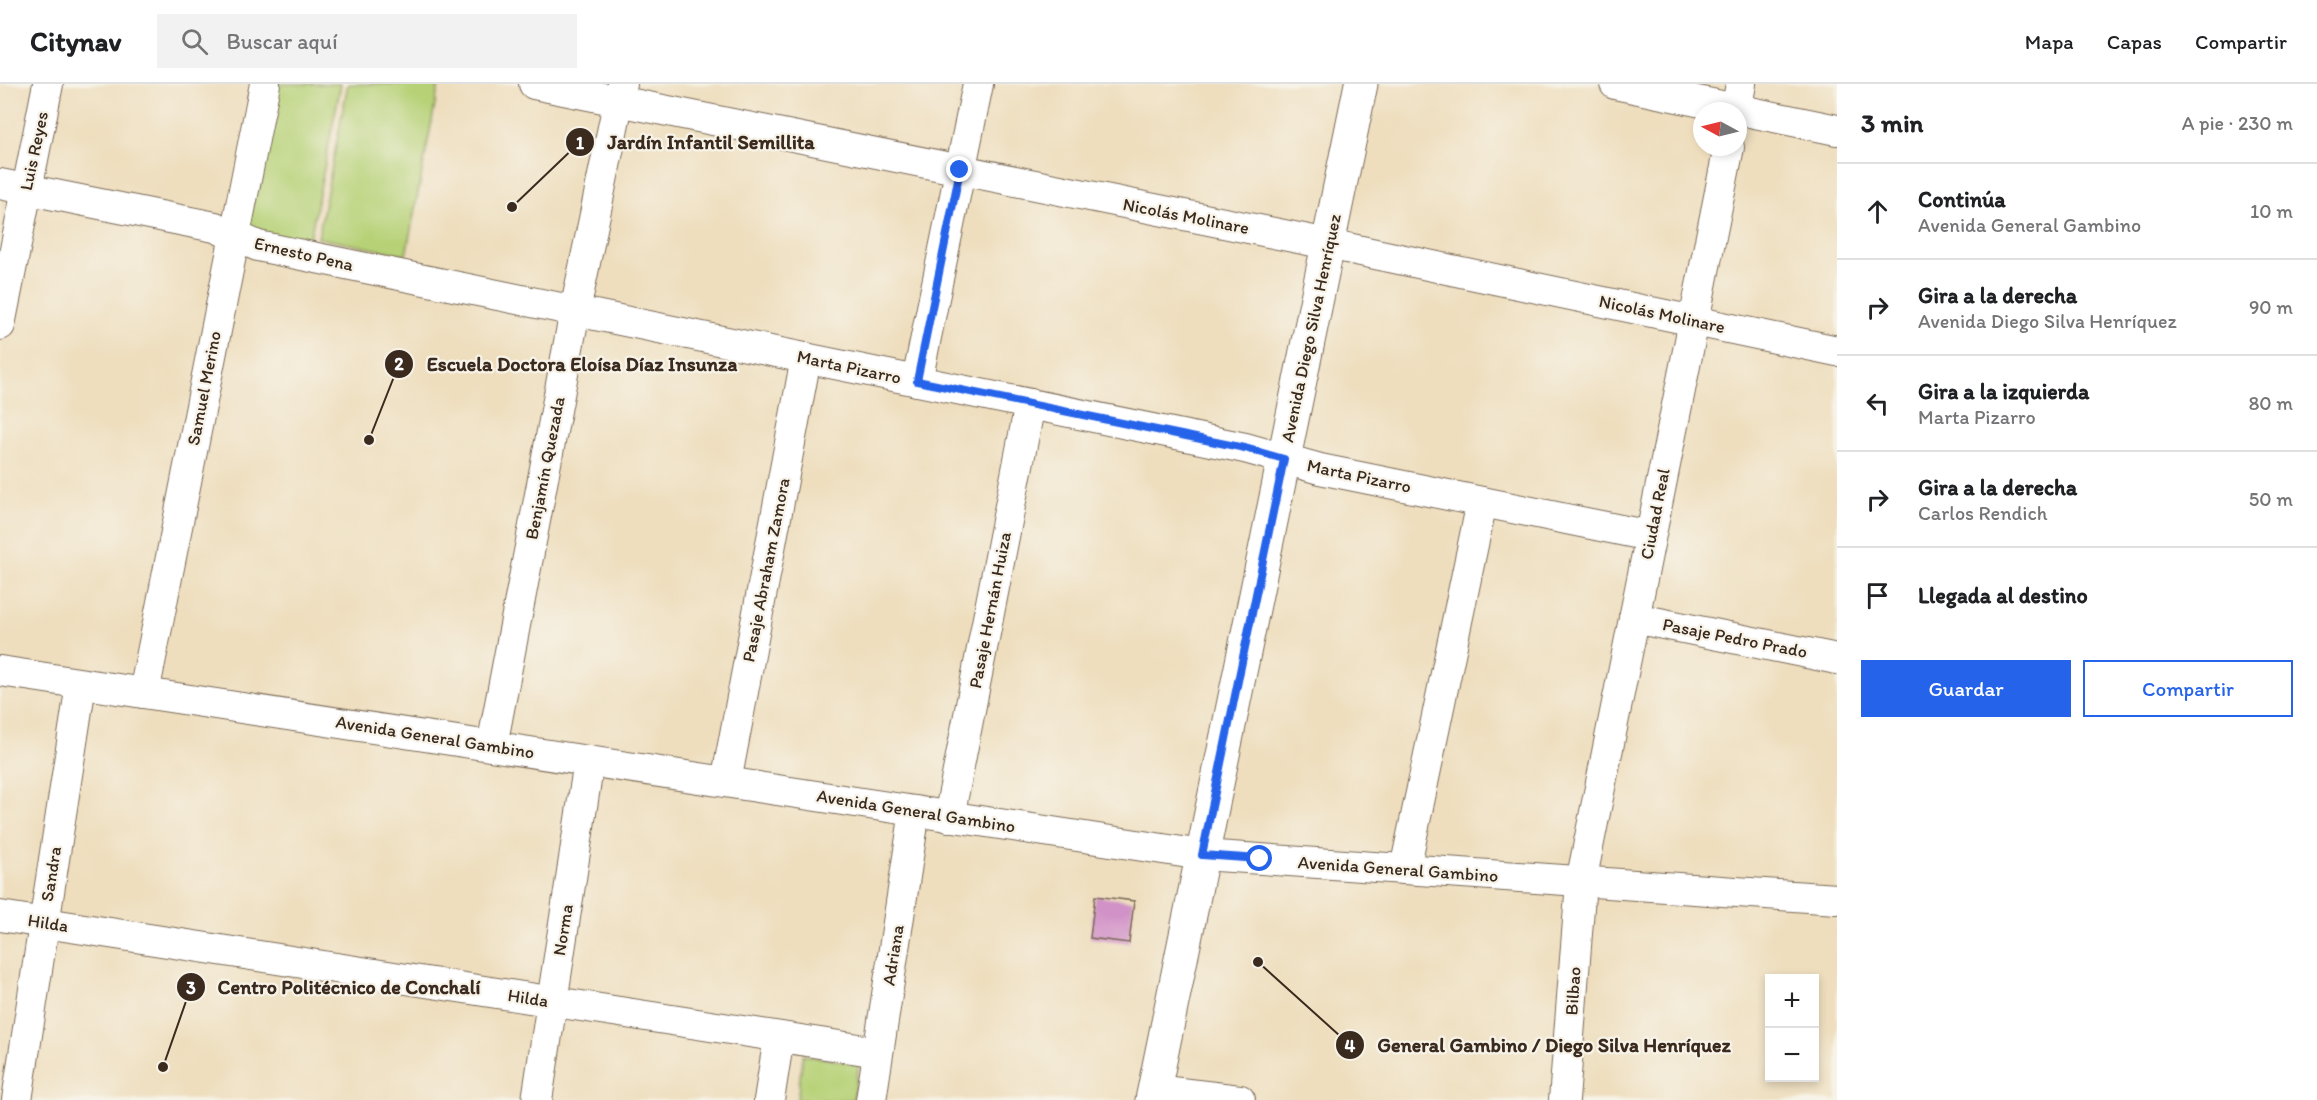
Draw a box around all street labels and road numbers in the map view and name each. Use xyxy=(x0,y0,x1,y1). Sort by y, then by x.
street label: Luis Reyes xyxy=(15,109,53,193)
street label: Nicolás Molinare xyxy=(1121,193,1251,239)
street label: Avenida Diego Silva Henríquez xyxy=(1276,211,1346,444)
street label: Ernesto Pena xyxy=(252,232,356,276)
street label: Nicolás Molinare xyxy=(1597,290,1727,338)
street label: Samuel Merino xyxy=(182,329,226,447)
street label: Marta Pizarro xyxy=(795,345,903,389)
street label: Benjamín Quezada xyxy=(520,394,570,542)
street label: Marta Pizarro xyxy=(1305,454,1413,498)
street label: Ciudad Real xyxy=(1635,467,1675,561)
street label: Pasaje Abraham Zamora xyxy=(737,476,795,664)
street label: Pasaje Hernán Huiza xyxy=(964,529,1016,690)
street label: Pasaje Pedro Prado xyxy=(1661,613,1809,663)
street label: Avenida General Gambino xyxy=(334,710,536,764)
street label: Avenida General Gambino xyxy=(815,784,1017,838)
street label: Sandra xyxy=(36,845,66,903)
street label: Avenida General Gambino xyxy=(1297,851,1499,887)
street label: Norma xyxy=(548,903,578,957)
street label: Hilda xyxy=(26,909,70,937)
street label: Adriana xyxy=(877,922,909,987)
street label: Bilbao xyxy=(1560,966,1586,1016)
street label: Hilda xyxy=(506,984,550,1012)

